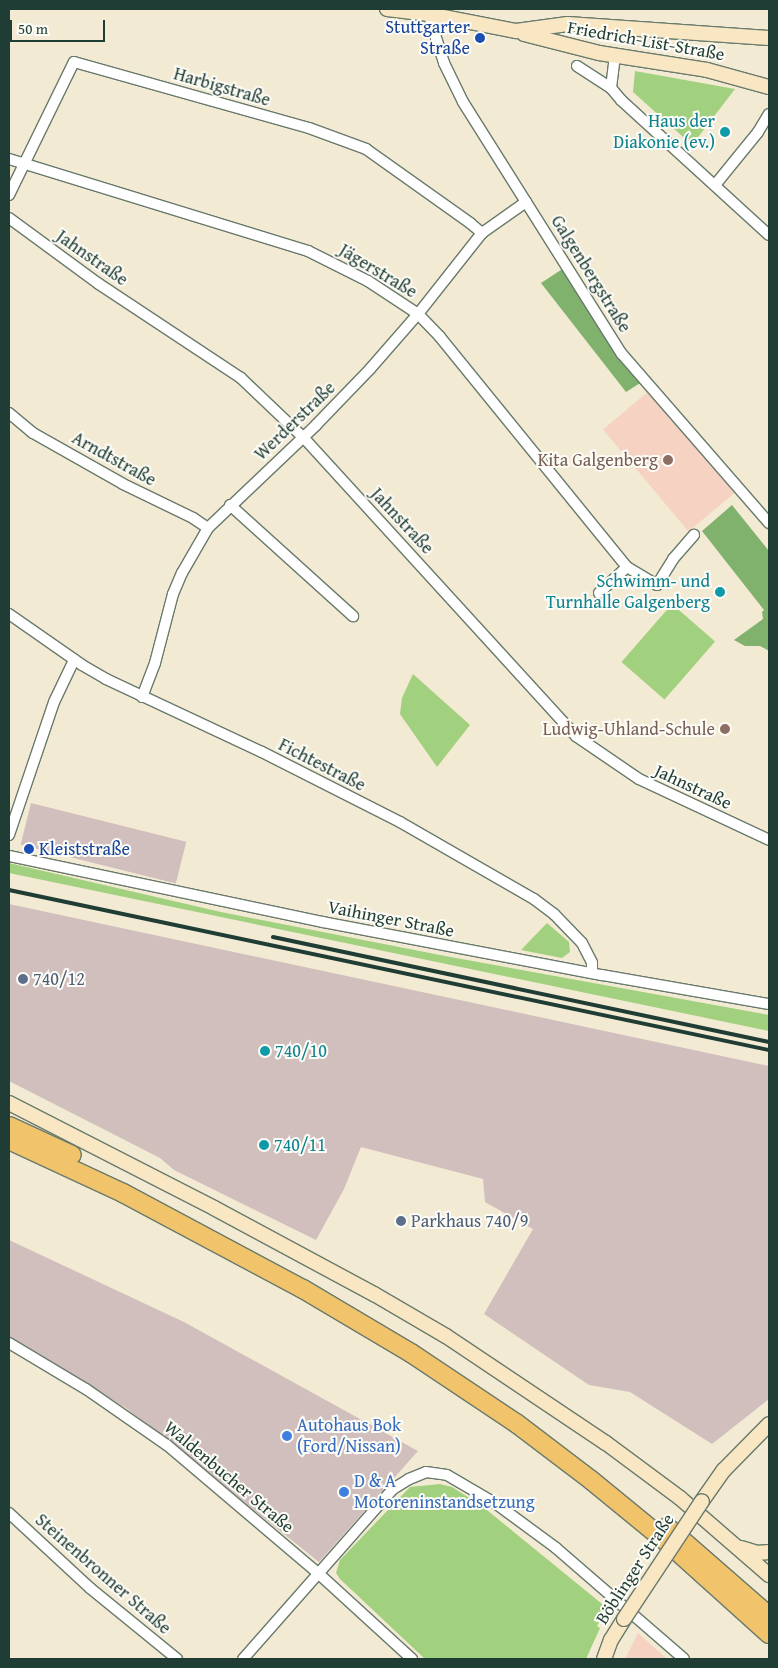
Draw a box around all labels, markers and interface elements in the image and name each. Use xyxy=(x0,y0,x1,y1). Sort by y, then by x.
scale bar xyxy=(12,10,108,42)
place label: Stuttgarter Straße xyxy=(385,17,470,59)
street label: Friedrich-List-Straße xyxy=(566,17,726,65)
text: 50 m xyxy=(18,18,48,39)
marker: Stuttgarter Straße xyxy=(474,32,486,44)
street label: Harbigstraße xyxy=(171,63,273,111)
place label: Haus der Diakonie (ev.) xyxy=(613,111,715,154)
marker: Haus der Diakonie (ev.) xyxy=(719,126,731,138)
street label: Galgenbergstraße xyxy=(546,211,636,337)
street label: Jahnstraße xyxy=(52,225,132,291)
street label: Jägerstraße xyxy=(335,239,421,303)
street label: Werderstraße xyxy=(250,377,340,465)
street label: Arndtstraße xyxy=(68,427,160,491)
place label: Kita Galgenberg xyxy=(538,449,658,471)
marker: Kita Galgenberg xyxy=(662,454,674,466)
street label: Jahnstraße xyxy=(366,483,438,559)
place label: Schwimm- und Turnhalle Galgenberg xyxy=(546,571,710,614)
marker: Schwimm- und Turnhalle Galgenberg xyxy=(714,586,726,598)
place label: Ludwig-Uhland-Schule xyxy=(543,718,715,740)
marker: Ludwig-Uhland-Schule xyxy=(719,723,731,735)
street label: Fichtestraße xyxy=(275,734,369,796)
street label: Jahnstraße xyxy=(651,760,735,814)
place label: Kleiststraße xyxy=(39,838,130,860)
marker: Kleiststraße xyxy=(23,843,35,855)
street label: Vaihinger Straße xyxy=(326,896,456,942)
place label: 740/12 xyxy=(33,968,85,990)
marker: 740/12 xyxy=(17,973,29,985)
place label: 740/10 xyxy=(275,1040,327,1062)
marker: 740/10 xyxy=(259,1045,271,1057)
place label: 740/11 xyxy=(274,1134,326,1156)
marker: 740/11 xyxy=(258,1139,270,1151)
place label: Parkhaus 740/9 xyxy=(411,1210,528,1232)
marker: Parkhaus 740/9 xyxy=(395,1215,407,1227)
place label: Autohaus Bok (Ford/Nissan) xyxy=(297,1415,401,1458)
street label: Waldenbucher Straße xyxy=(160,1416,298,1538)
marker: Autohaus Bok (Ford/Nissan) xyxy=(281,1430,293,1442)
place label: D & A Motoreninstandsetzung xyxy=(354,1471,535,1514)
marker: D & A Motoreninstandsetzung xyxy=(338,1486,350,1498)
street label: Steinenbronner Straße xyxy=(31,1509,175,1639)
street label: Böblinger Straße xyxy=(591,1510,679,1628)

